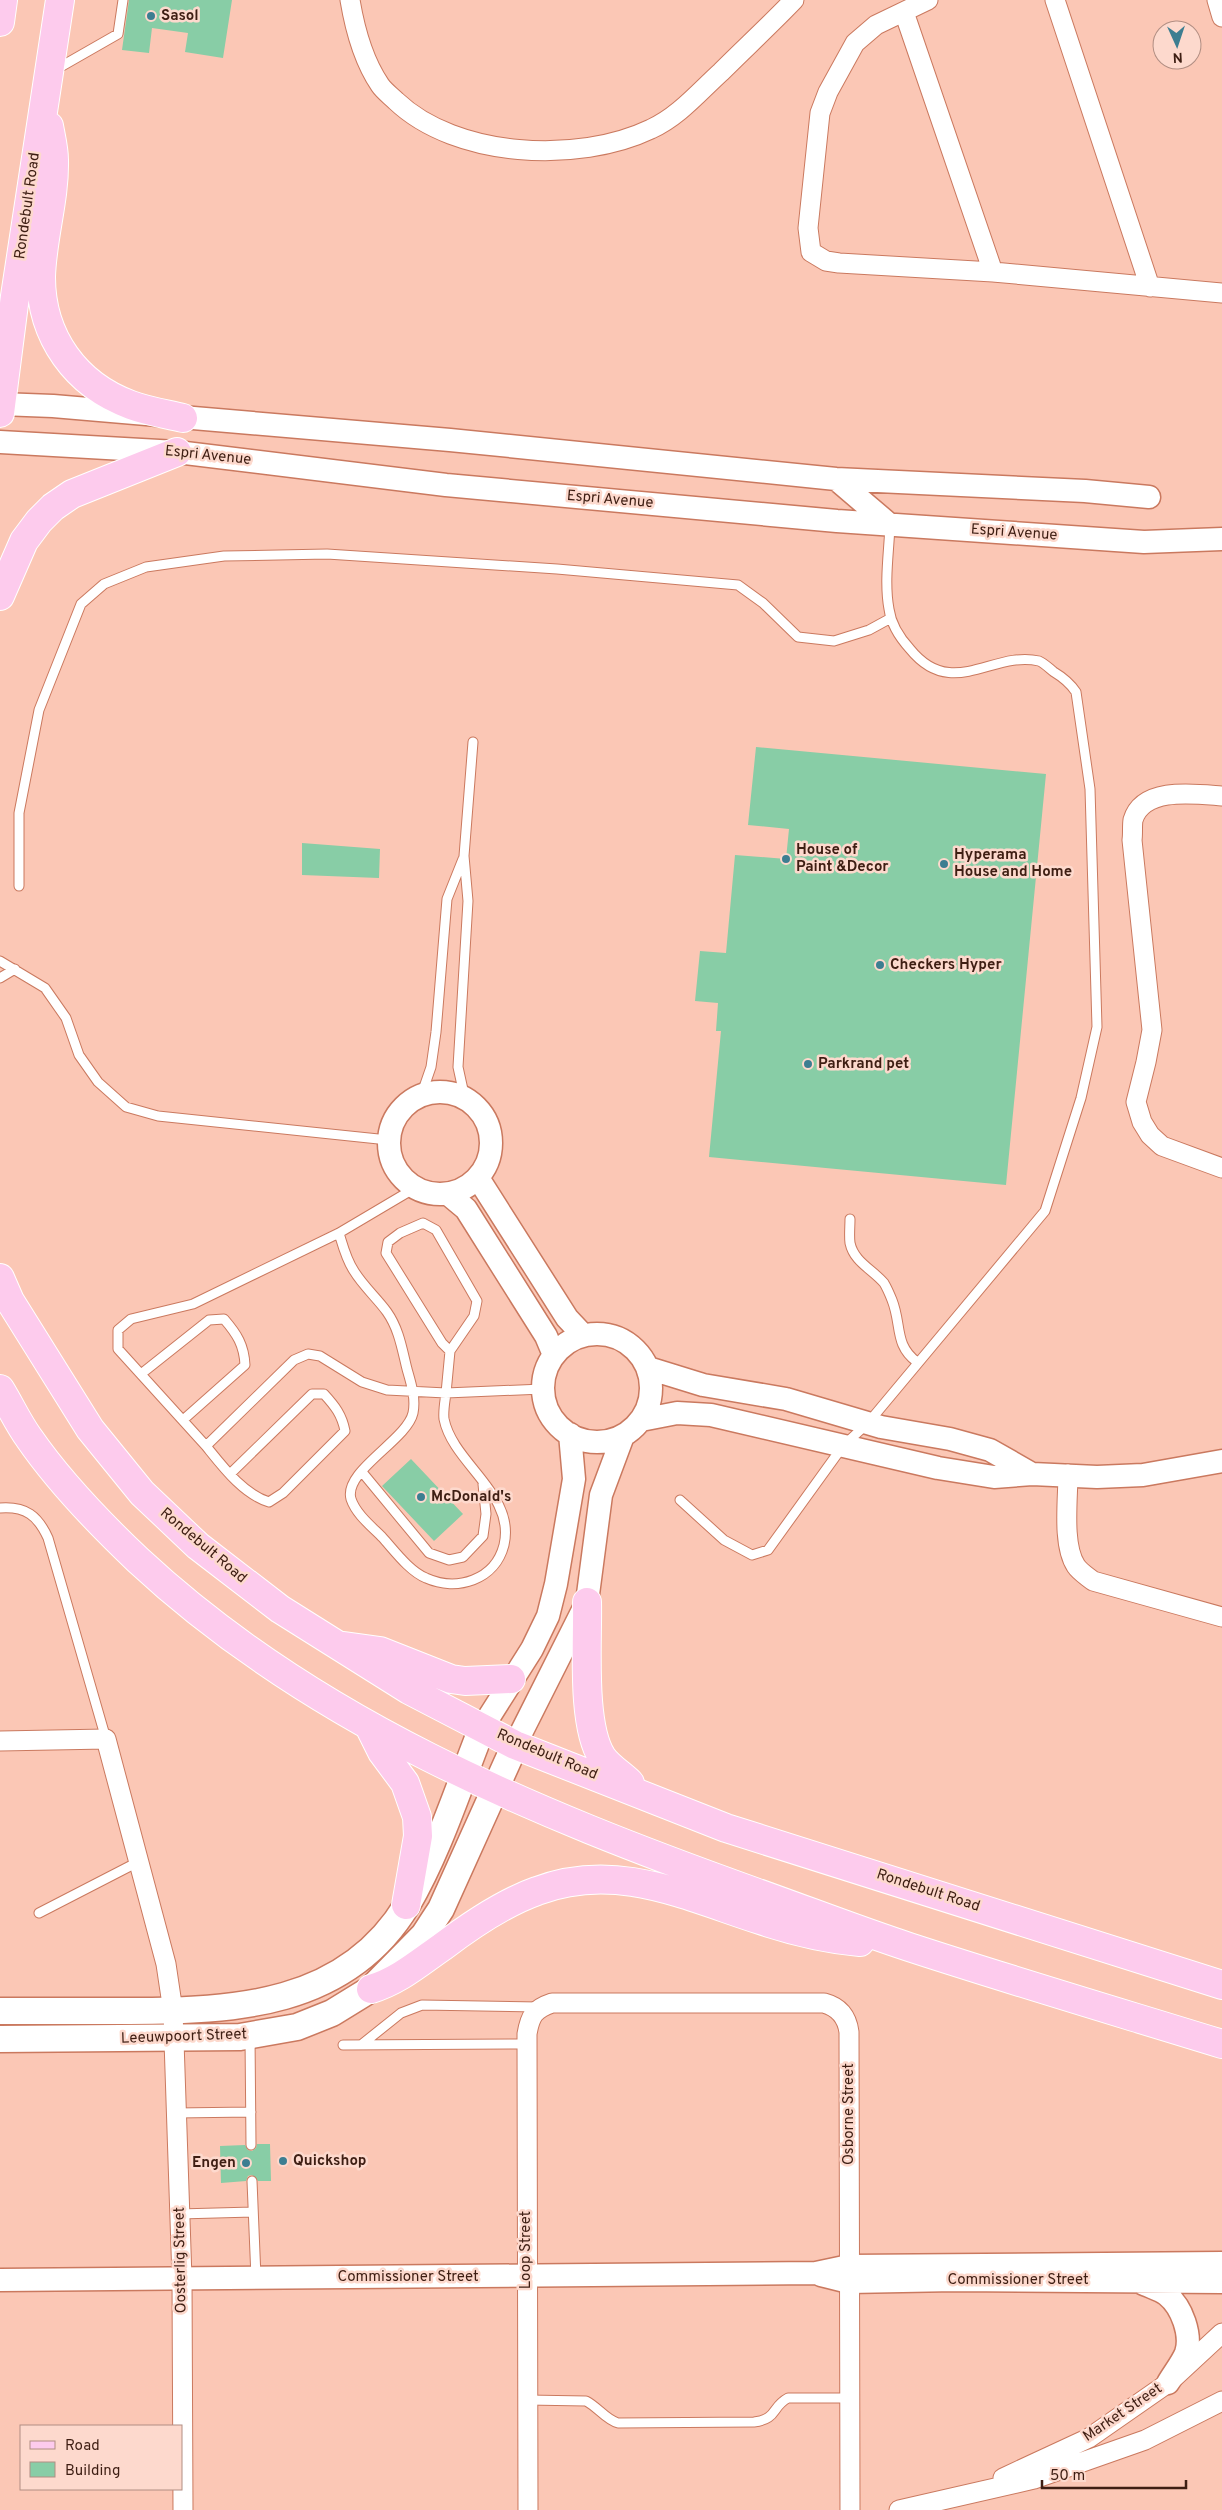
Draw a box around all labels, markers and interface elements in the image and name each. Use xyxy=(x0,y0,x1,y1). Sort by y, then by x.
place label: Sasol xyxy=(161,7,199,26)
marker: Sasol xyxy=(145,10,157,22)
north arrow xyxy=(1152,20,1202,70)
text: N xyxy=(1172,48,1183,65)
street label: Rondebult Road xyxy=(11,151,45,261)
street label: Espri Avenue xyxy=(164,442,252,470)
street label: Espri Avenue xyxy=(566,487,654,513)
street label: Espri Avenue xyxy=(970,520,1058,546)
place label: House of Paint &Decor xyxy=(796,841,889,877)
place label: Hyperama House and Home xyxy=(954,846,1072,882)
marker: House of Paint &Decor xyxy=(780,853,792,865)
marker: Hyperama House and Home xyxy=(938,858,950,870)
place label: Checkers Hyper xyxy=(890,956,1002,975)
marker: Checkers Hyper xyxy=(874,959,886,971)
place label: Parkrand pet xyxy=(818,1055,909,1074)
marker: Parkrand pet xyxy=(802,1058,814,1070)
place label: McDonald's xyxy=(431,1488,511,1507)
marker: McDonald's xyxy=(415,1491,427,1503)
street label: Rondebult Road xyxy=(156,1504,250,1588)
street label: Rondebult Road xyxy=(494,1725,600,1785)
street label: Rondebult Road xyxy=(874,1865,982,1917)
street label: Leeuwpoort Street xyxy=(121,2025,247,2049)
street label: Osborne Street xyxy=(840,2063,859,2165)
place label: Quickshop xyxy=(293,2152,367,2171)
place label: Engen xyxy=(192,2154,236,2173)
marker: Quickshop xyxy=(277,2155,289,2167)
marker: Engen xyxy=(240,2157,252,2169)
street label: Oosterlig Street xyxy=(171,2207,191,2313)
street label: Loop Street xyxy=(517,2211,536,2289)
street label: Commissioner Street xyxy=(337,2268,479,2287)
street label: Commissioner Street xyxy=(947,2271,1089,2290)
street label: Market Street xyxy=(1080,2380,1166,2446)
legend xyxy=(20,2425,182,2490)
text: Road xyxy=(65,2437,100,2456)
scale bar xyxy=(1042,2458,1186,2490)
text: Building xyxy=(65,2462,120,2481)
text: 50 m xyxy=(1050,2467,1085,2486)

